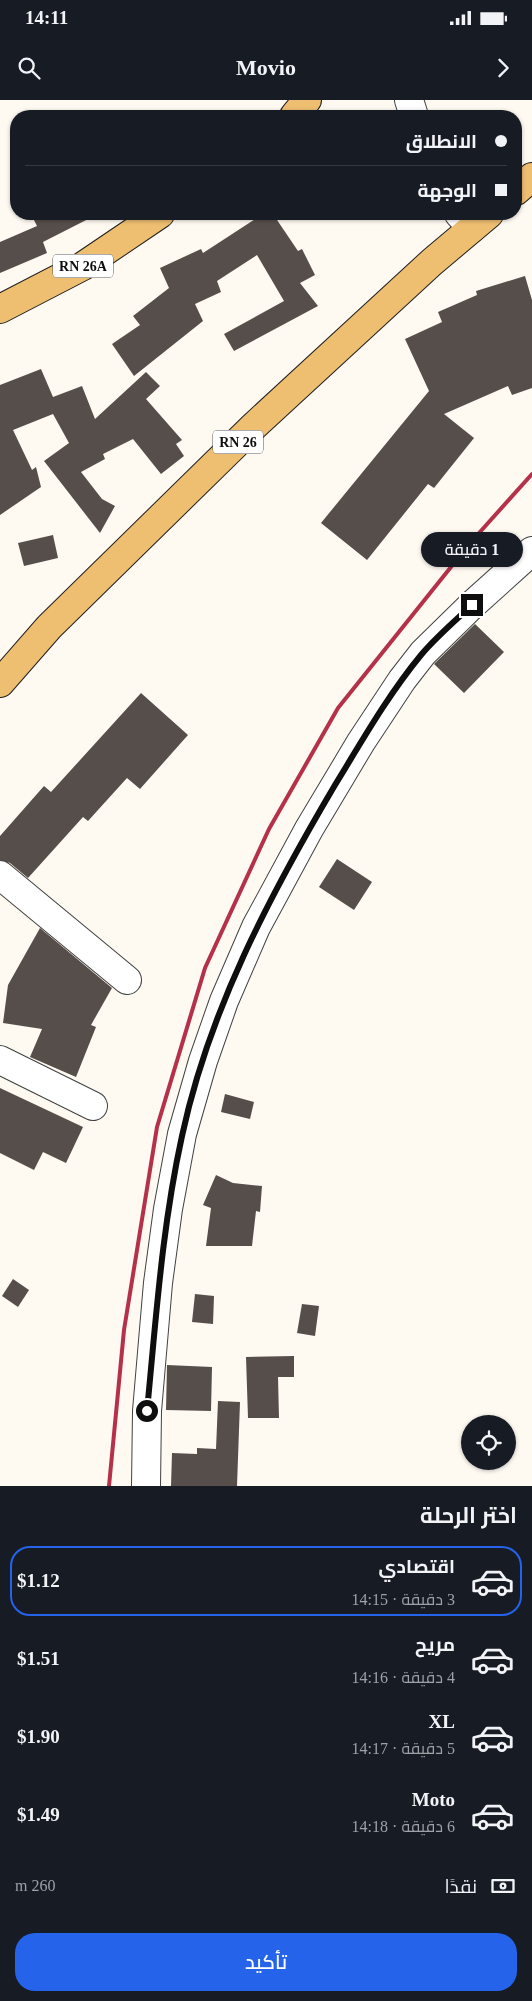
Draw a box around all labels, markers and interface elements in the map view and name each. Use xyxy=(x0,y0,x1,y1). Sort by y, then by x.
text: 14:11 xyxy=(25,7,68,28)
icon: search xyxy=(15,54,43,82)
icon: forward xyxy=(489,54,517,82)
text: Movio xyxy=(236,55,296,80)
text: الانطلاق xyxy=(406,131,477,152)
text: الوجهة xyxy=(417,180,477,201)
road number: RN 26A xyxy=(53,254,113,278)
road number: RN 26 xyxy=(213,431,263,454)
callout: 1 دقيقة xyxy=(421,532,523,568)
text: 1 دقيقة xyxy=(445,541,499,558)
route end xyxy=(461,594,483,616)
route start xyxy=(136,1400,158,1422)
map controls xyxy=(461,1415,516,1470)
button: locate xyxy=(461,1415,516,1470)
text: اختر الرحلة xyxy=(420,1503,517,1528)
text: اقتصادي xyxy=(379,1556,455,1577)
icon: car xyxy=(470,1559,515,1604)
text: $1.12 xyxy=(17,1570,60,1591)
text: 3 دقيقة · 14:15 xyxy=(352,1591,455,1608)
text: مريح xyxy=(415,1634,455,1655)
icon: car xyxy=(470,1637,515,1682)
text: $1.51 xyxy=(17,1648,60,1669)
text: 4 دقيقة · 14:16 xyxy=(352,1669,455,1686)
text: XL xyxy=(429,1711,455,1732)
icon: car xyxy=(470,1715,515,1760)
text: $1.90 xyxy=(17,1726,60,1747)
text: 5 دقيقة · 14:17 xyxy=(352,1740,455,1757)
text: Moto xyxy=(412,1789,455,1810)
icon: car xyxy=(470,1793,515,1838)
text: $1.49 xyxy=(17,1804,60,1825)
text: 6 دقيقة · 14:18 xyxy=(352,1818,455,1835)
icon: cash xyxy=(489,1872,517,1900)
text: نقدًا xyxy=(445,1876,477,1897)
text: 260 m xyxy=(15,1877,55,1894)
button: تأكيد xyxy=(15,1933,517,1991)

